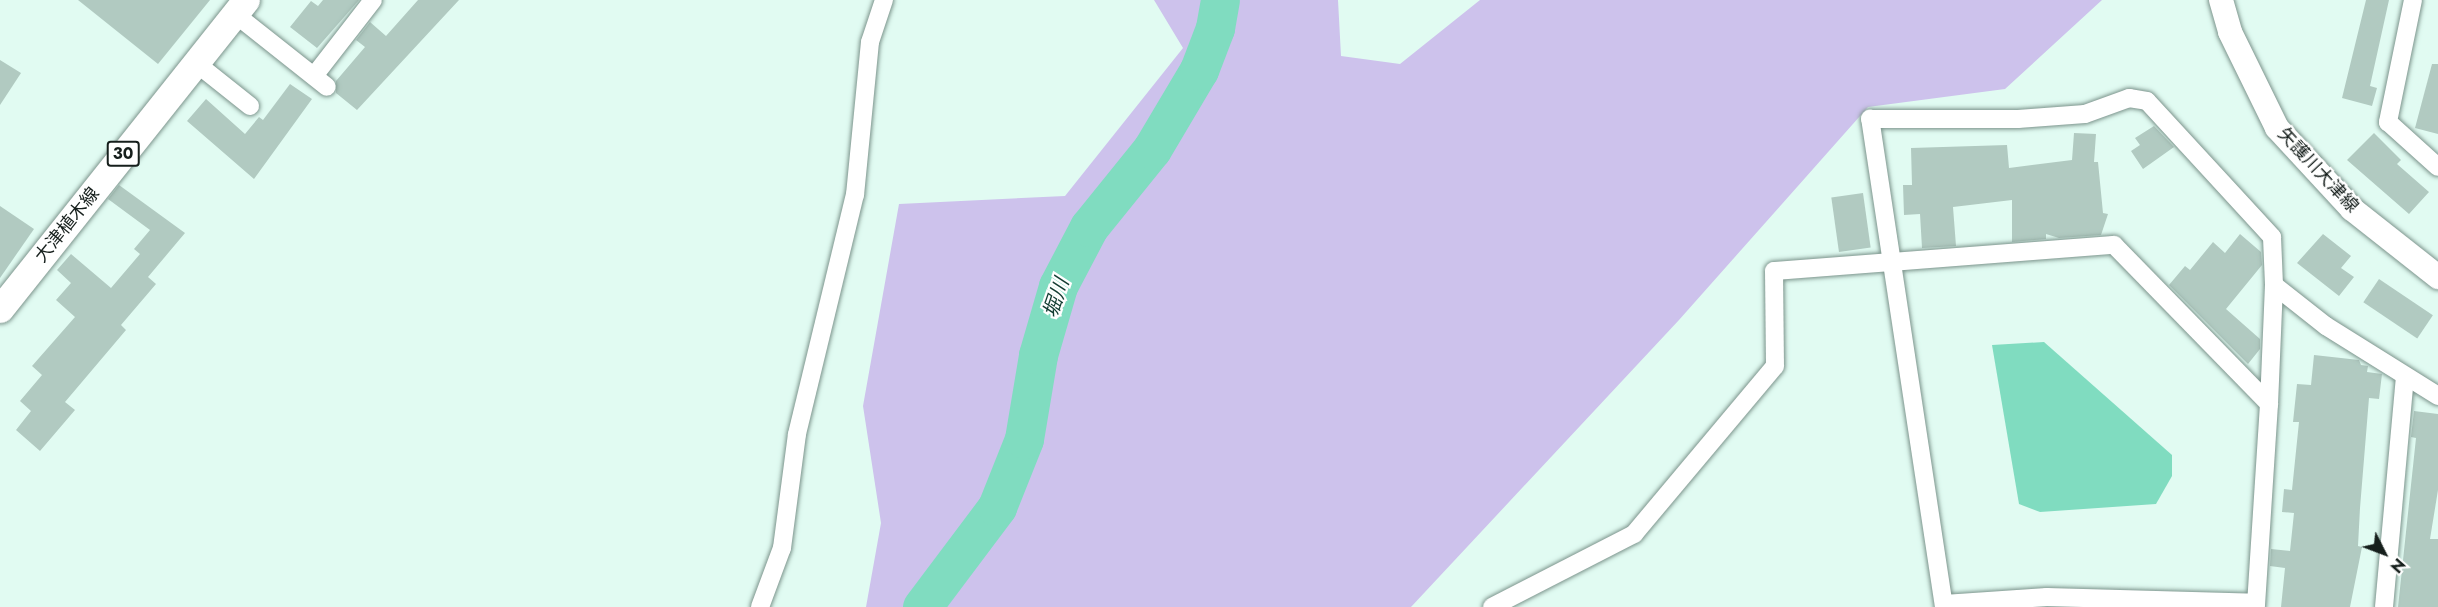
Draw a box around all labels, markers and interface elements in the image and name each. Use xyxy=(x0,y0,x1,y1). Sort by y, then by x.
street label: 矢護川大津線 xyxy=(2273,123,2363,217)
road number: 30 xyxy=(106,141,140,167)
street label: 大津植木線 xyxy=(30,183,104,267)
water label: 堀川 xyxy=(1038,275,1074,321)
north arrow xyxy=(2354,523,2414,583)
text: N xyxy=(2385,553,2411,578)

